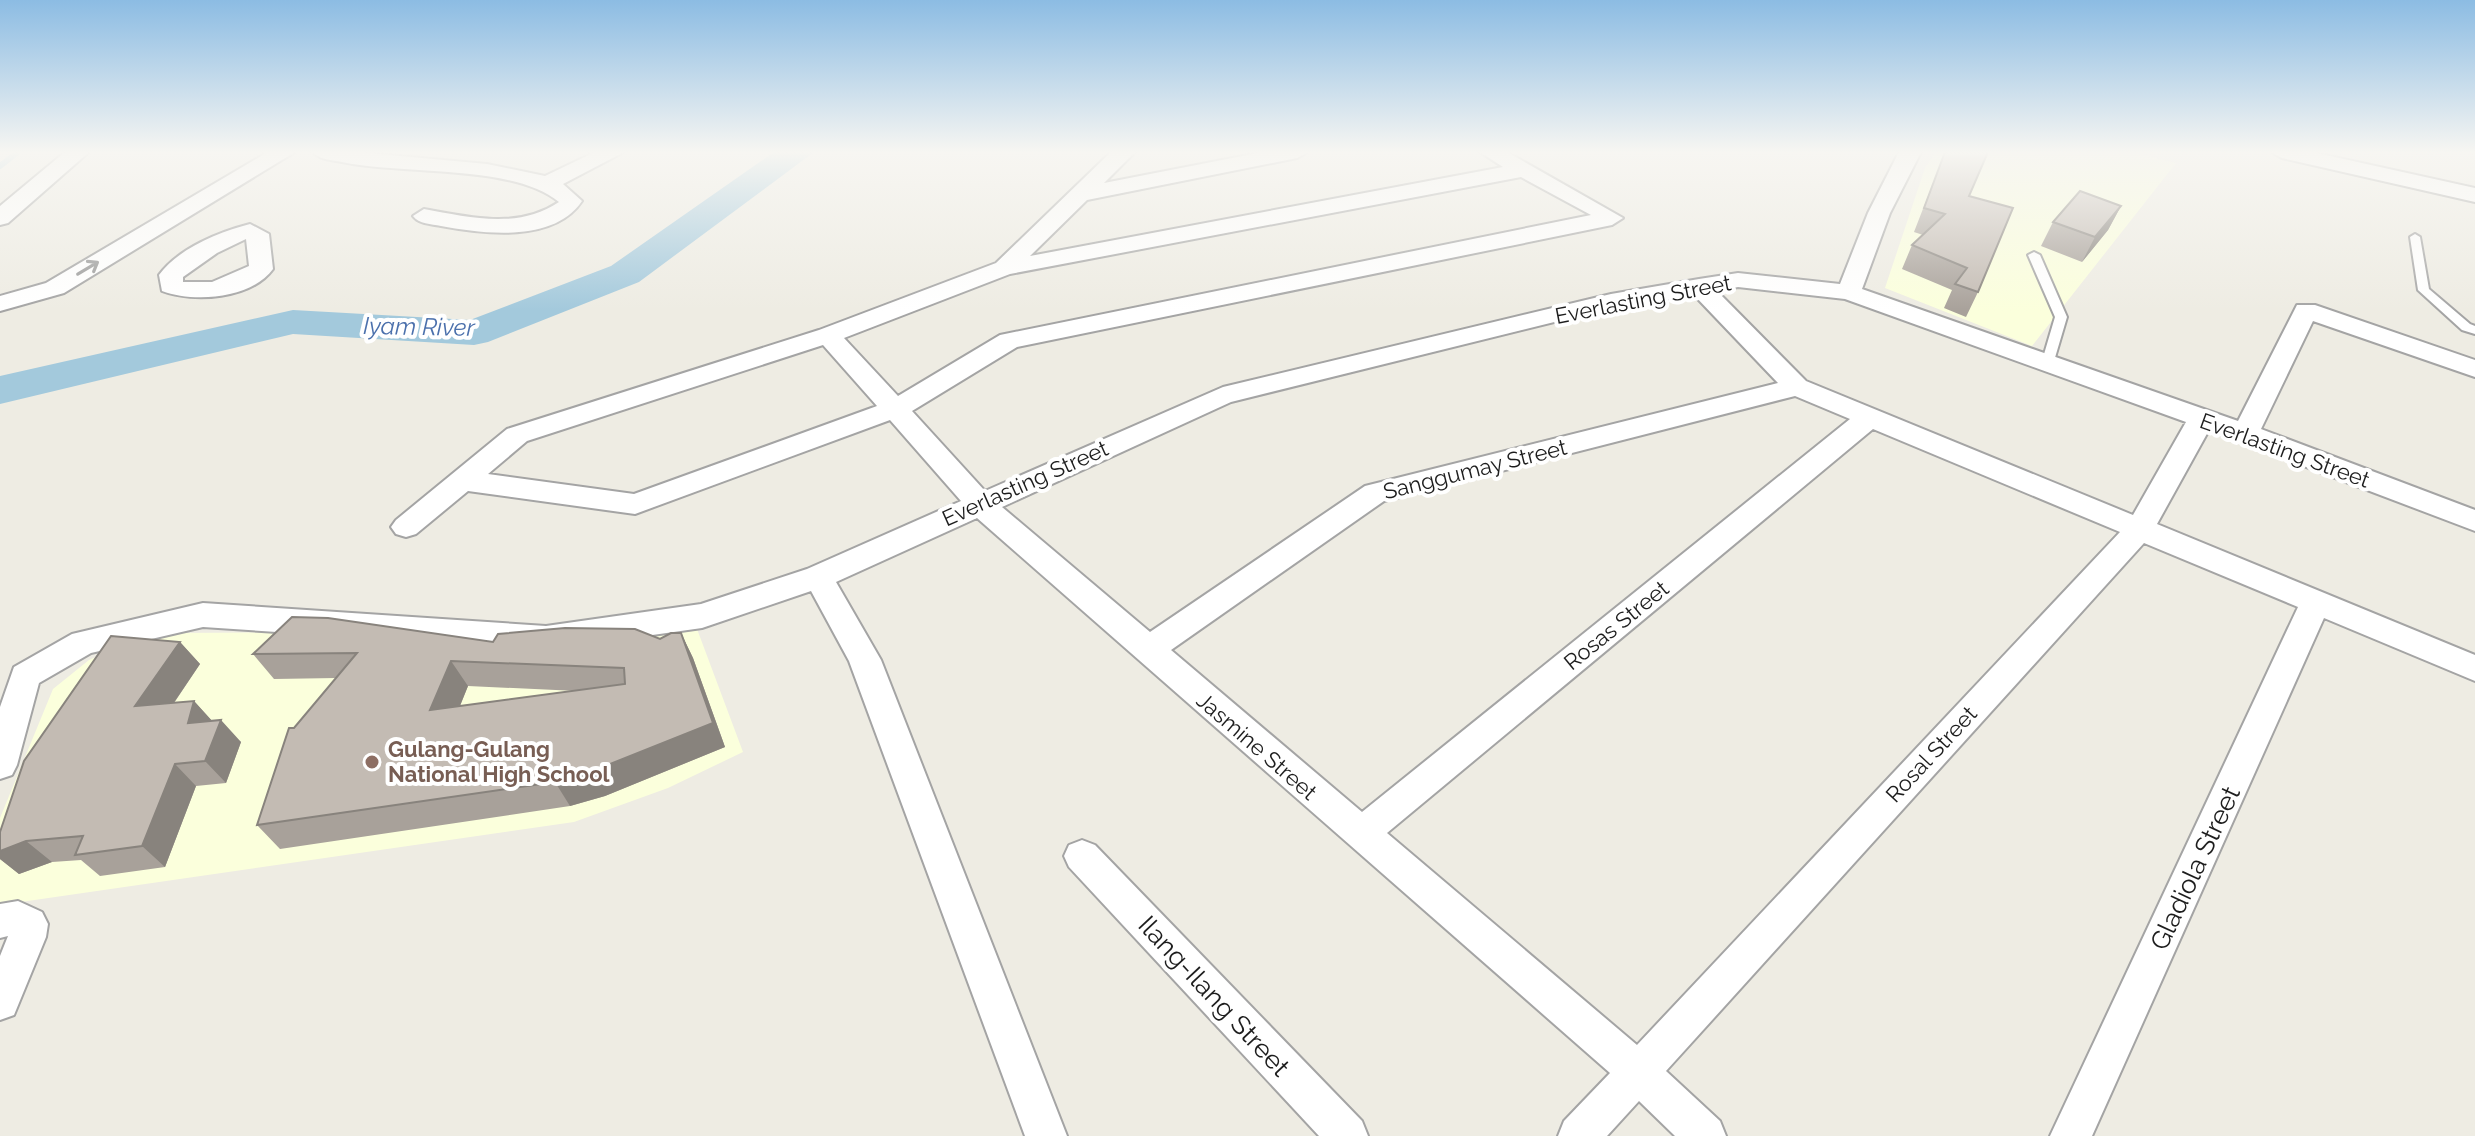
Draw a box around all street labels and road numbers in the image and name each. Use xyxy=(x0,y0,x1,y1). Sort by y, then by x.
street label: Everlasting Street xyxy=(1553,269,1734,329)
street label: Everlasting Street xyxy=(2197,407,2374,493)
street label: Sanggumay Street xyxy=(1381,433,1570,504)
street label: Everlasting Street xyxy=(938,435,1112,531)
street label: Rosas Street xyxy=(1558,575,1674,675)
street label: Jasmine Street xyxy=(1192,687,1323,806)
street label: Rosal Street xyxy=(1880,700,1982,807)
street label: Gladiola Street xyxy=(2144,781,2246,955)
street label: Ilang-Ilang Street xyxy=(1132,910,1296,1082)

